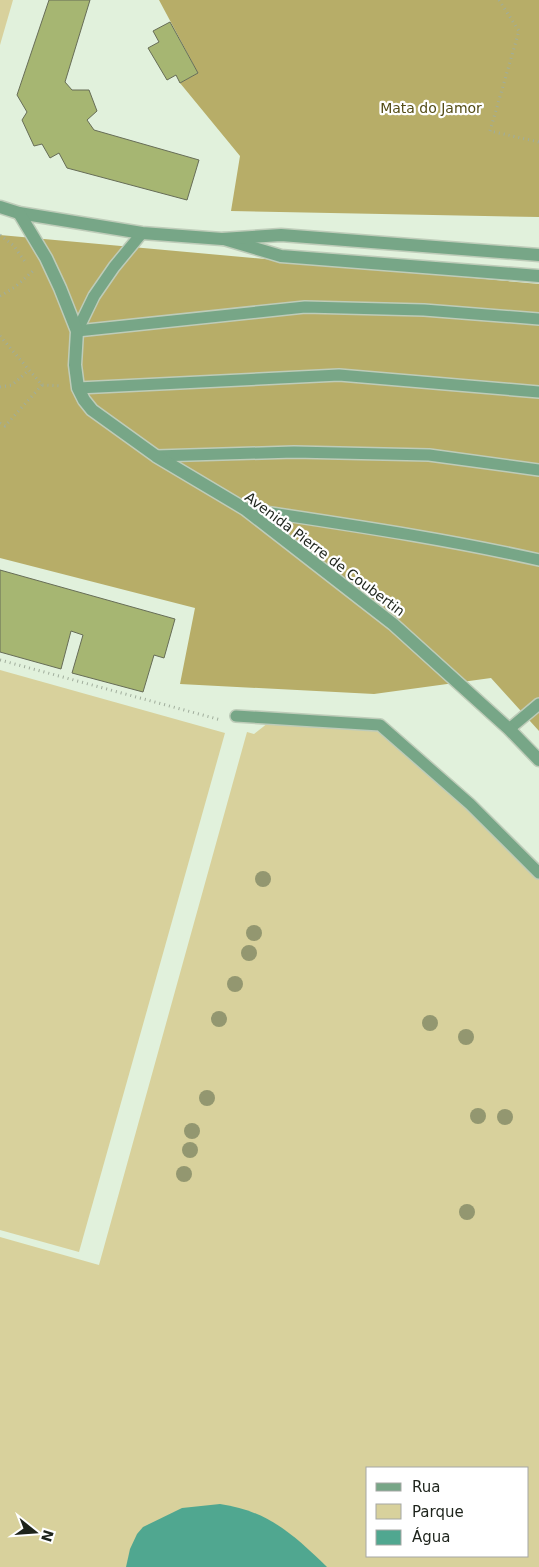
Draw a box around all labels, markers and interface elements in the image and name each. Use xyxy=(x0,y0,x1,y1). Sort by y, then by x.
park label: Mata do Jamor xyxy=(380,100,482,116)
street label: Avenida Pierre de Coubertin xyxy=(242,489,408,619)
legend xyxy=(366,1467,529,1557)
text: Rua xyxy=(412,1478,440,1496)
text: Parque xyxy=(412,1503,464,1521)
north arrow xyxy=(10,1507,60,1557)
text: Água xyxy=(412,1527,450,1546)
text: N xyxy=(38,1528,57,1544)

